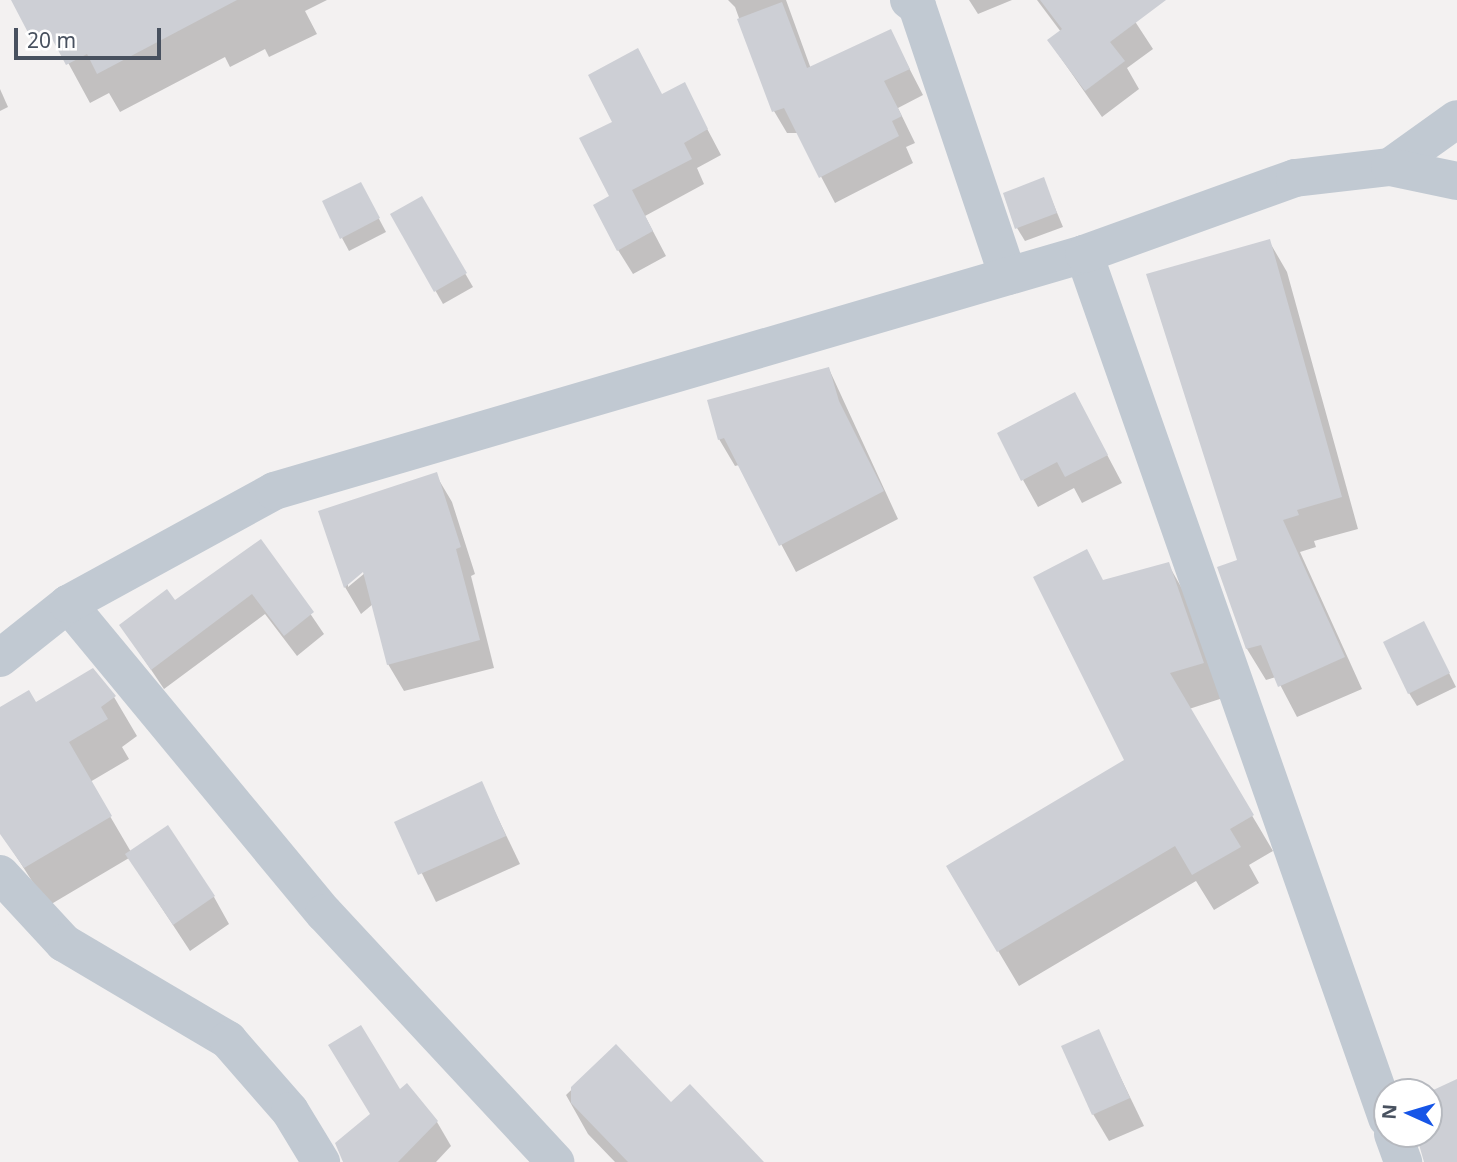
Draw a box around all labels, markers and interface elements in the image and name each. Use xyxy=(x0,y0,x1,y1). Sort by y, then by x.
scale bar xyxy=(18,14,164,58)
text: 20 m xyxy=(27,26,76,54)
north arrow xyxy=(1373,1078,1443,1148)
text: N xyxy=(1376,1103,1403,1120)

